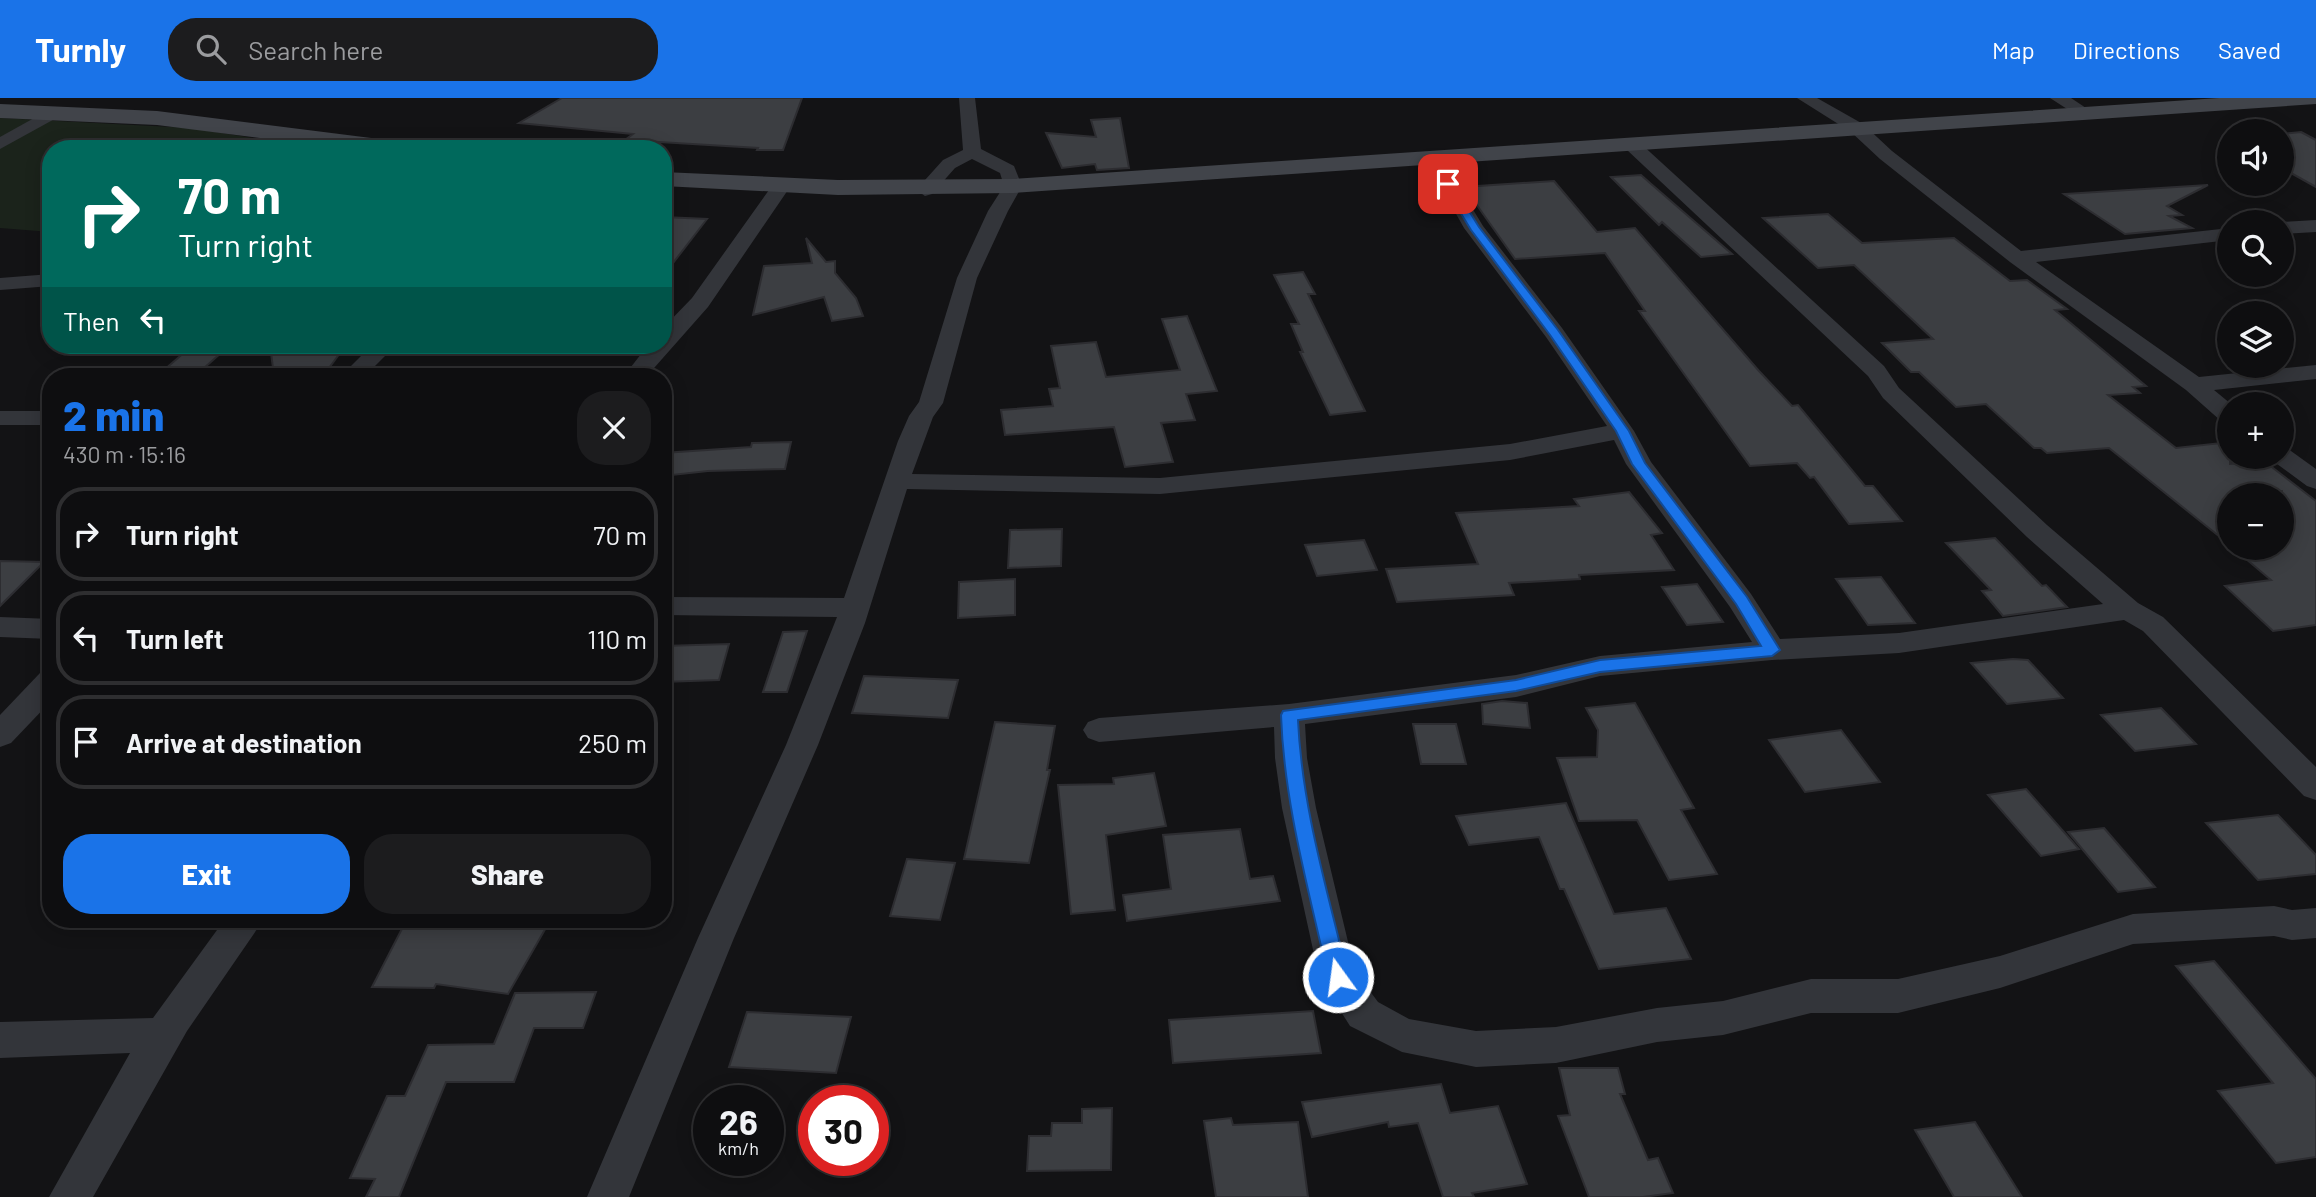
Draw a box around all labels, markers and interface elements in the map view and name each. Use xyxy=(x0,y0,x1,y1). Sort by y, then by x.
search box xyxy=(168,18,658,81)
text: Turnly xyxy=(35,29,126,69)
icon: search xyxy=(192,30,230,68)
text: Search here xyxy=(248,34,383,65)
text: Map xyxy=(1992,35,2035,64)
text: Directions xyxy=(2073,35,2180,64)
text: Saved xyxy=(2218,35,2281,64)
map controls xyxy=(2217,119,2294,560)
button: sound xyxy=(2217,119,2294,196)
pin xyxy=(1418,154,1478,214)
text: 70 m xyxy=(178,165,281,224)
icon: arrive xyxy=(1429,165,1467,203)
icon: right xyxy=(63,168,154,259)
button: search xyxy=(2217,210,2294,287)
text: Turn right xyxy=(178,225,313,263)
icon: left xyxy=(134,301,172,339)
button: layers xyxy=(2217,301,2294,378)
text: Then xyxy=(63,305,120,336)
text: 2 min xyxy=(63,389,164,439)
button: close xyxy=(577,391,651,465)
button: + xyxy=(2217,392,2294,469)
text: 430 m · 15:16 xyxy=(63,440,186,468)
button: − xyxy=(2217,483,2294,560)
icon: right xyxy=(67,515,105,553)
text: Turn right xyxy=(126,519,239,550)
text: 70 m xyxy=(593,519,647,550)
icon: left xyxy=(67,619,105,657)
text: Turn left xyxy=(126,623,224,654)
text: 110 m xyxy=(587,623,647,654)
icon: arrive xyxy=(67,723,105,761)
text: Arrive at destination xyxy=(126,727,362,758)
text: 250 m xyxy=(578,727,647,758)
button: Exit xyxy=(63,834,350,914)
button: Share xyxy=(364,834,651,914)
position arrow xyxy=(1301,940,1375,1014)
speed limit sign: 30 xyxy=(798,1085,889,1176)
text: 26 xyxy=(719,1100,758,1142)
text: km/h xyxy=(718,1137,759,1159)

